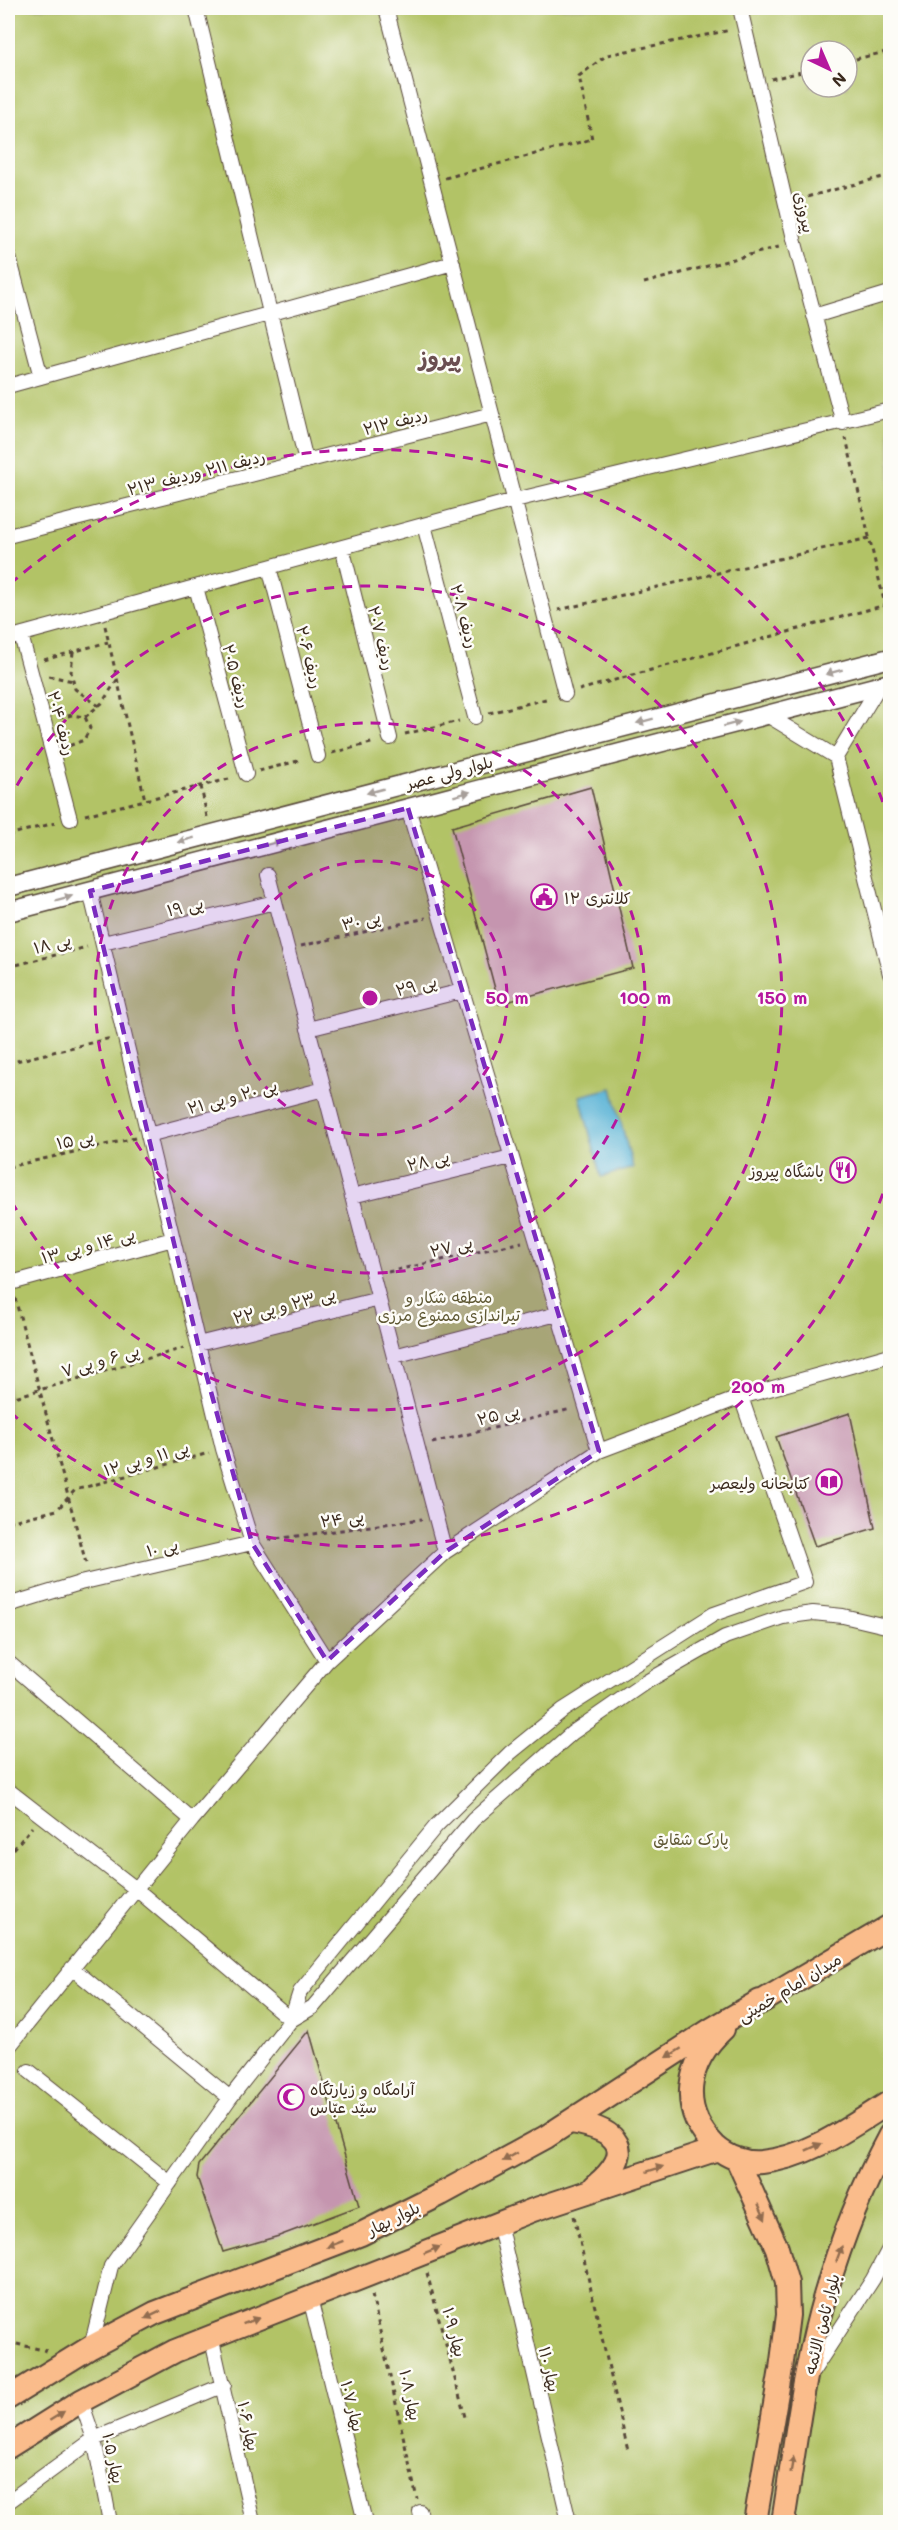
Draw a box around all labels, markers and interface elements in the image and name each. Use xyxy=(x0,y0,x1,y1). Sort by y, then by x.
north arrow xyxy=(799,39,859,99)
text: N xyxy=(828,68,851,92)
street label: پیروزی xyxy=(789,189,820,235)
district label: پیروز xyxy=(417,343,462,373)
street label: ردیف ۲۱۲ xyxy=(361,403,429,439)
street label: ردیف ۲۱۱ وردیف ۲۱۳ xyxy=(125,445,267,499)
street label: ردیف ۲۰۸ xyxy=(446,582,484,650)
street label: ردیف ۲۰۷ xyxy=(364,604,400,672)
street label: ردیف ۲۰۶ xyxy=(292,623,328,691)
street label: ردیف ۲۰۵ xyxy=(218,642,256,710)
one-way arrow xyxy=(825,668,843,678)
street label: ردیف ۲۰۴ xyxy=(43,688,81,758)
one-way arrow xyxy=(636,717,654,727)
one-way arrow xyxy=(723,719,741,729)
street label: بلوار ولی عصر xyxy=(401,750,495,795)
one-way arrow xyxy=(366,787,384,797)
one-way arrow xyxy=(453,789,471,799)
one-way arrow xyxy=(177,836,195,846)
one-way arrow xyxy=(264,838,282,848)
public building icon: کلانتری ۱۲ xyxy=(529,882,559,912)
place label: کلانتری ۱۲ xyxy=(564,887,631,908)
one-way arrow xyxy=(55,892,73,902)
street label: پی ۱۹ xyxy=(165,892,206,921)
street label: پی ۳۰ xyxy=(340,905,383,936)
street label: پی ۱۸ xyxy=(31,928,73,959)
street label: پی ۲۹ xyxy=(393,970,439,1001)
text: 50 m xyxy=(486,985,528,1009)
text: 100 m xyxy=(619,985,671,1009)
text: 150 m xyxy=(757,985,807,1009)
centre of rings xyxy=(360,988,380,1008)
street label: پی ۲۰ و پی ۲۱ xyxy=(185,1074,279,1119)
street label: پی ۱۵ xyxy=(54,1125,96,1154)
street label: پی ۲۸ xyxy=(405,1145,452,1176)
restaurant icon: باشگاه پیروز xyxy=(828,1155,858,1185)
place label: باشگاه پیروز xyxy=(748,1160,824,1182)
street label: پی ۱۴ و پی ۱۳ xyxy=(39,1222,137,1269)
street label: پی ۲۷ xyxy=(428,1231,475,1262)
street label: پی ۲۳ و پی ۲۲ xyxy=(231,1282,338,1329)
park label: منطقه شکار و تیراندازی ممنوع مرزی xyxy=(378,1286,520,1327)
street label: پی ۶ و پی ۷ xyxy=(58,1339,142,1382)
text: 200 m xyxy=(731,1374,785,1398)
street label: پی ۲۵ xyxy=(475,1399,522,1430)
street label: پی ۱۱ و پی ۱۲ xyxy=(101,1436,191,1481)
library icon: کتابخانه ولیعصر xyxy=(814,1467,844,1497)
place label: کتابخانه ولیعصر xyxy=(709,1472,810,1493)
street label: پی ۲۴ xyxy=(319,1505,365,1532)
street label: پی ۱۰ xyxy=(144,1533,180,1562)
park label: پارک شقایق xyxy=(653,1828,729,1850)
street label: میدان امام خمینی xyxy=(733,1948,846,2029)
one-way arrow xyxy=(666,2047,682,2058)
place label: آرامگاه و زیارتگاه سیّد عبّاس xyxy=(310,2078,415,2117)
mosque icon: آرامگاه و زیارتگاه سیّد عبّاس xyxy=(276,2082,306,2112)
one-way arrow xyxy=(805,2142,823,2152)
one-way arrow xyxy=(501,2152,518,2162)
one-way arrow xyxy=(646,2164,664,2173)
street label: بلوار بهار xyxy=(361,2196,423,2242)
one-way arrow xyxy=(757,2204,766,2221)
one-way arrow xyxy=(326,2240,344,2249)
one-way arrow xyxy=(424,2245,442,2255)
one-way arrow xyxy=(835,2245,844,2263)
street label: بلوار ثامن الائمه xyxy=(798,2271,845,2377)
street label: بهار ۱۰۹ xyxy=(438,2305,472,2359)
one-way arrow xyxy=(145,2310,162,2319)
one-way arrow xyxy=(242,2316,260,2325)
street label: بهار ۱۱۰ xyxy=(535,2344,565,2394)
street label: بهار ۱۰۸ xyxy=(395,2368,427,2422)
street label: بهار ۱۰۷ xyxy=(337,2378,369,2434)
street label: بهار ۱۰۶ xyxy=(234,2399,264,2453)
one-way arrow xyxy=(49,2411,65,2422)
street label: بهار ۱۰۵ xyxy=(98,2431,130,2485)
one-way arrow xyxy=(788,2455,797,2474)

